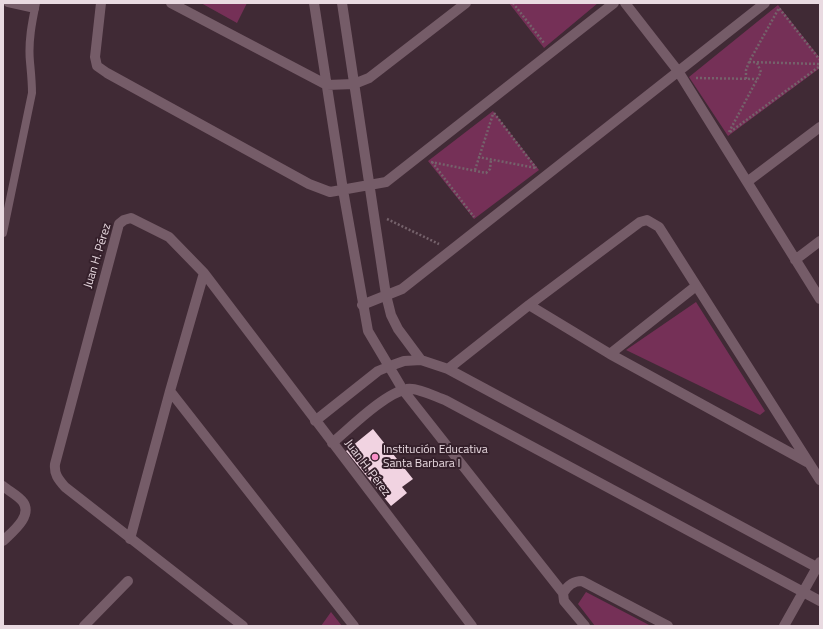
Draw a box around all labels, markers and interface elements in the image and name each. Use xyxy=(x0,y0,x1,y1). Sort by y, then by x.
street label: Juan H. Pérez xyxy=(81,222,115,290)
street label: Juan H. Pérez xyxy=(341,437,393,499)
place label: Institución Educativa Santa Barbara I xyxy=(383,443,488,471)
marker: Institución Educativa Santa Barbara I xyxy=(370,452,380,462)

